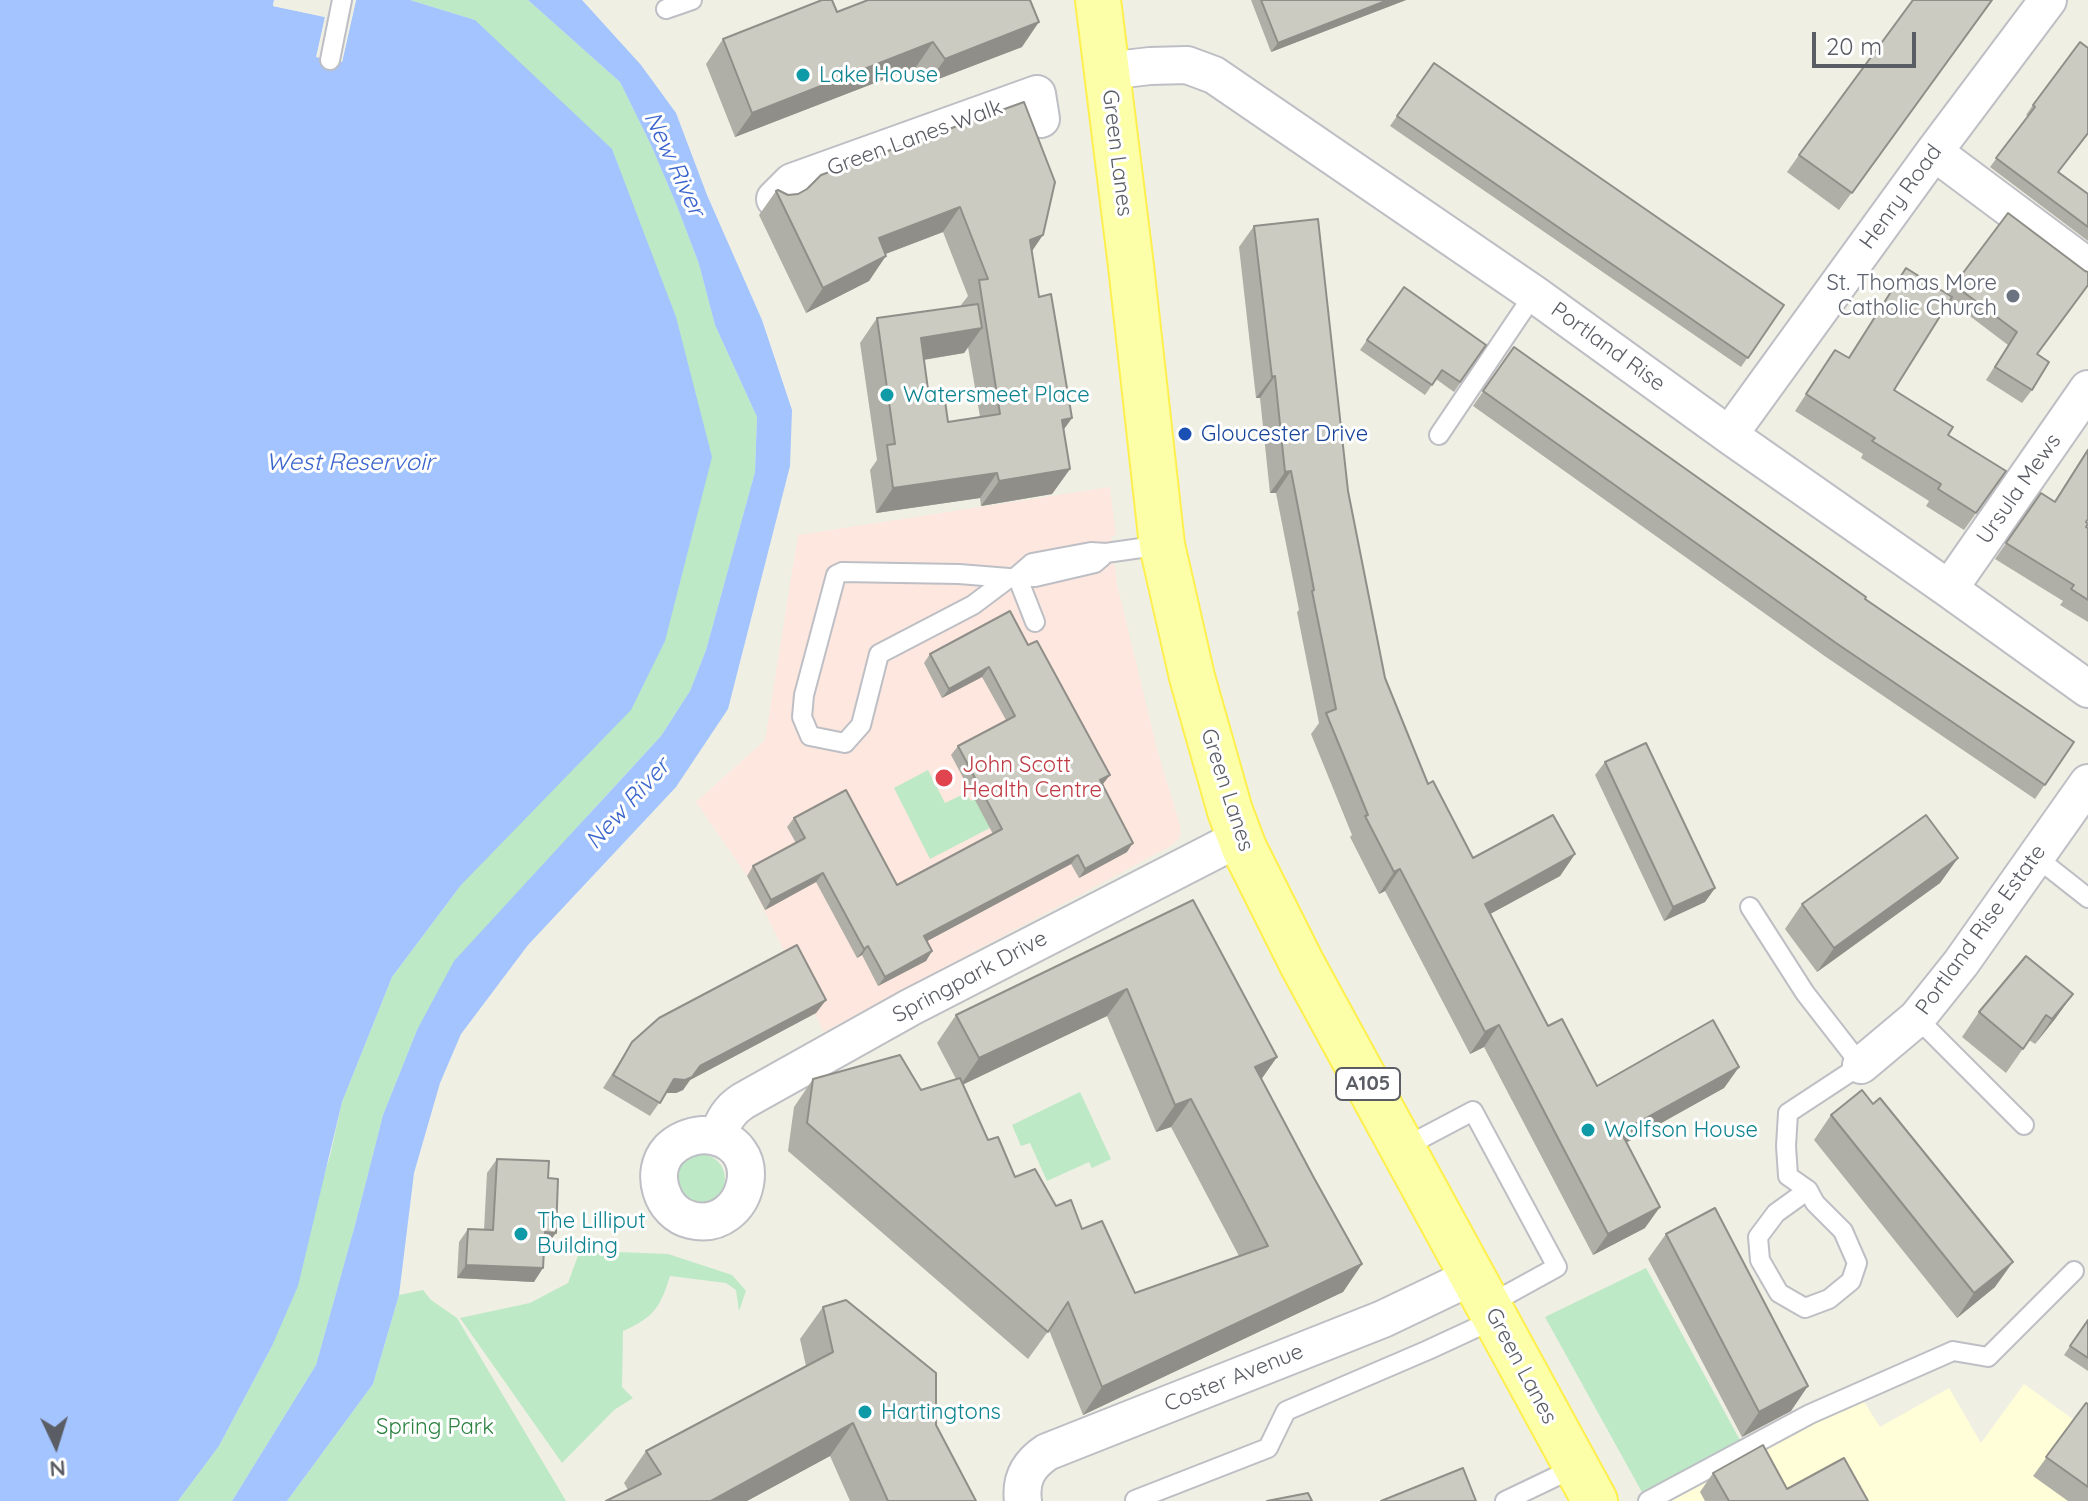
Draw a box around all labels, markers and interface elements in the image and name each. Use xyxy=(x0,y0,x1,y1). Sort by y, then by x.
scale bar xyxy=(1816,16,1920,66)
text: 20 m xyxy=(1826,31,1882,61)
place label: Lake House xyxy=(819,62,938,88)
marker: Lake House xyxy=(794,66,812,84)
street label: Green Lanes xyxy=(1096,88,1138,218)
street label: Green Lanes Walk xyxy=(824,94,1006,182)
water label: New River xyxy=(637,107,711,221)
street label: Henry Road xyxy=(1854,140,1948,254)
place label: St. Thomas More Catholic Church xyxy=(1827,270,1997,322)
marker: St. Thomas More Catholic Church xyxy=(2004,287,2022,305)
street label: Portland Rise xyxy=(1546,297,1670,397)
place label: Watersmeet Place xyxy=(903,382,1090,408)
marker: Watersmeet Place xyxy=(878,386,896,404)
place label: Gloucester Drive xyxy=(1201,421,1368,447)
marker: Gloucester Drive xyxy=(1176,425,1194,443)
street label: Ursula Mews xyxy=(1971,429,2067,549)
water label: West Reservoir xyxy=(266,449,434,477)
street label: Green Lanes xyxy=(1195,725,1259,855)
place label: John Scott Health Centre xyxy=(962,752,1102,804)
water label: New River xyxy=(580,753,676,855)
marker: John Scott Health Centre xyxy=(933,767,955,789)
street label: Portland Rise Estate xyxy=(1910,840,2052,1020)
street label: Springpark Drive xyxy=(888,925,1052,1029)
road number: A105 xyxy=(1336,1068,1400,1100)
place label: Wolfson House xyxy=(1604,1117,1758,1143)
marker: Wolfson House xyxy=(1579,1121,1597,1139)
place label: The Lilliput Building xyxy=(537,1208,646,1260)
marker: The Lilliput Building xyxy=(512,1225,530,1243)
street label: Green Lanes xyxy=(1479,1304,1563,1428)
street label: Coster Avenue xyxy=(1161,1338,1307,1418)
place label: Hartingtons xyxy=(881,1399,1001,1425)
marker: Hartingtons xyxy=(856,1403,874,1421)
north arrow xyxy=(16,1405,96,1485)
park label: Spring Park xyxy=(376,1414,494,1440)
text: N xyxy=(49,1454,67,1483)

